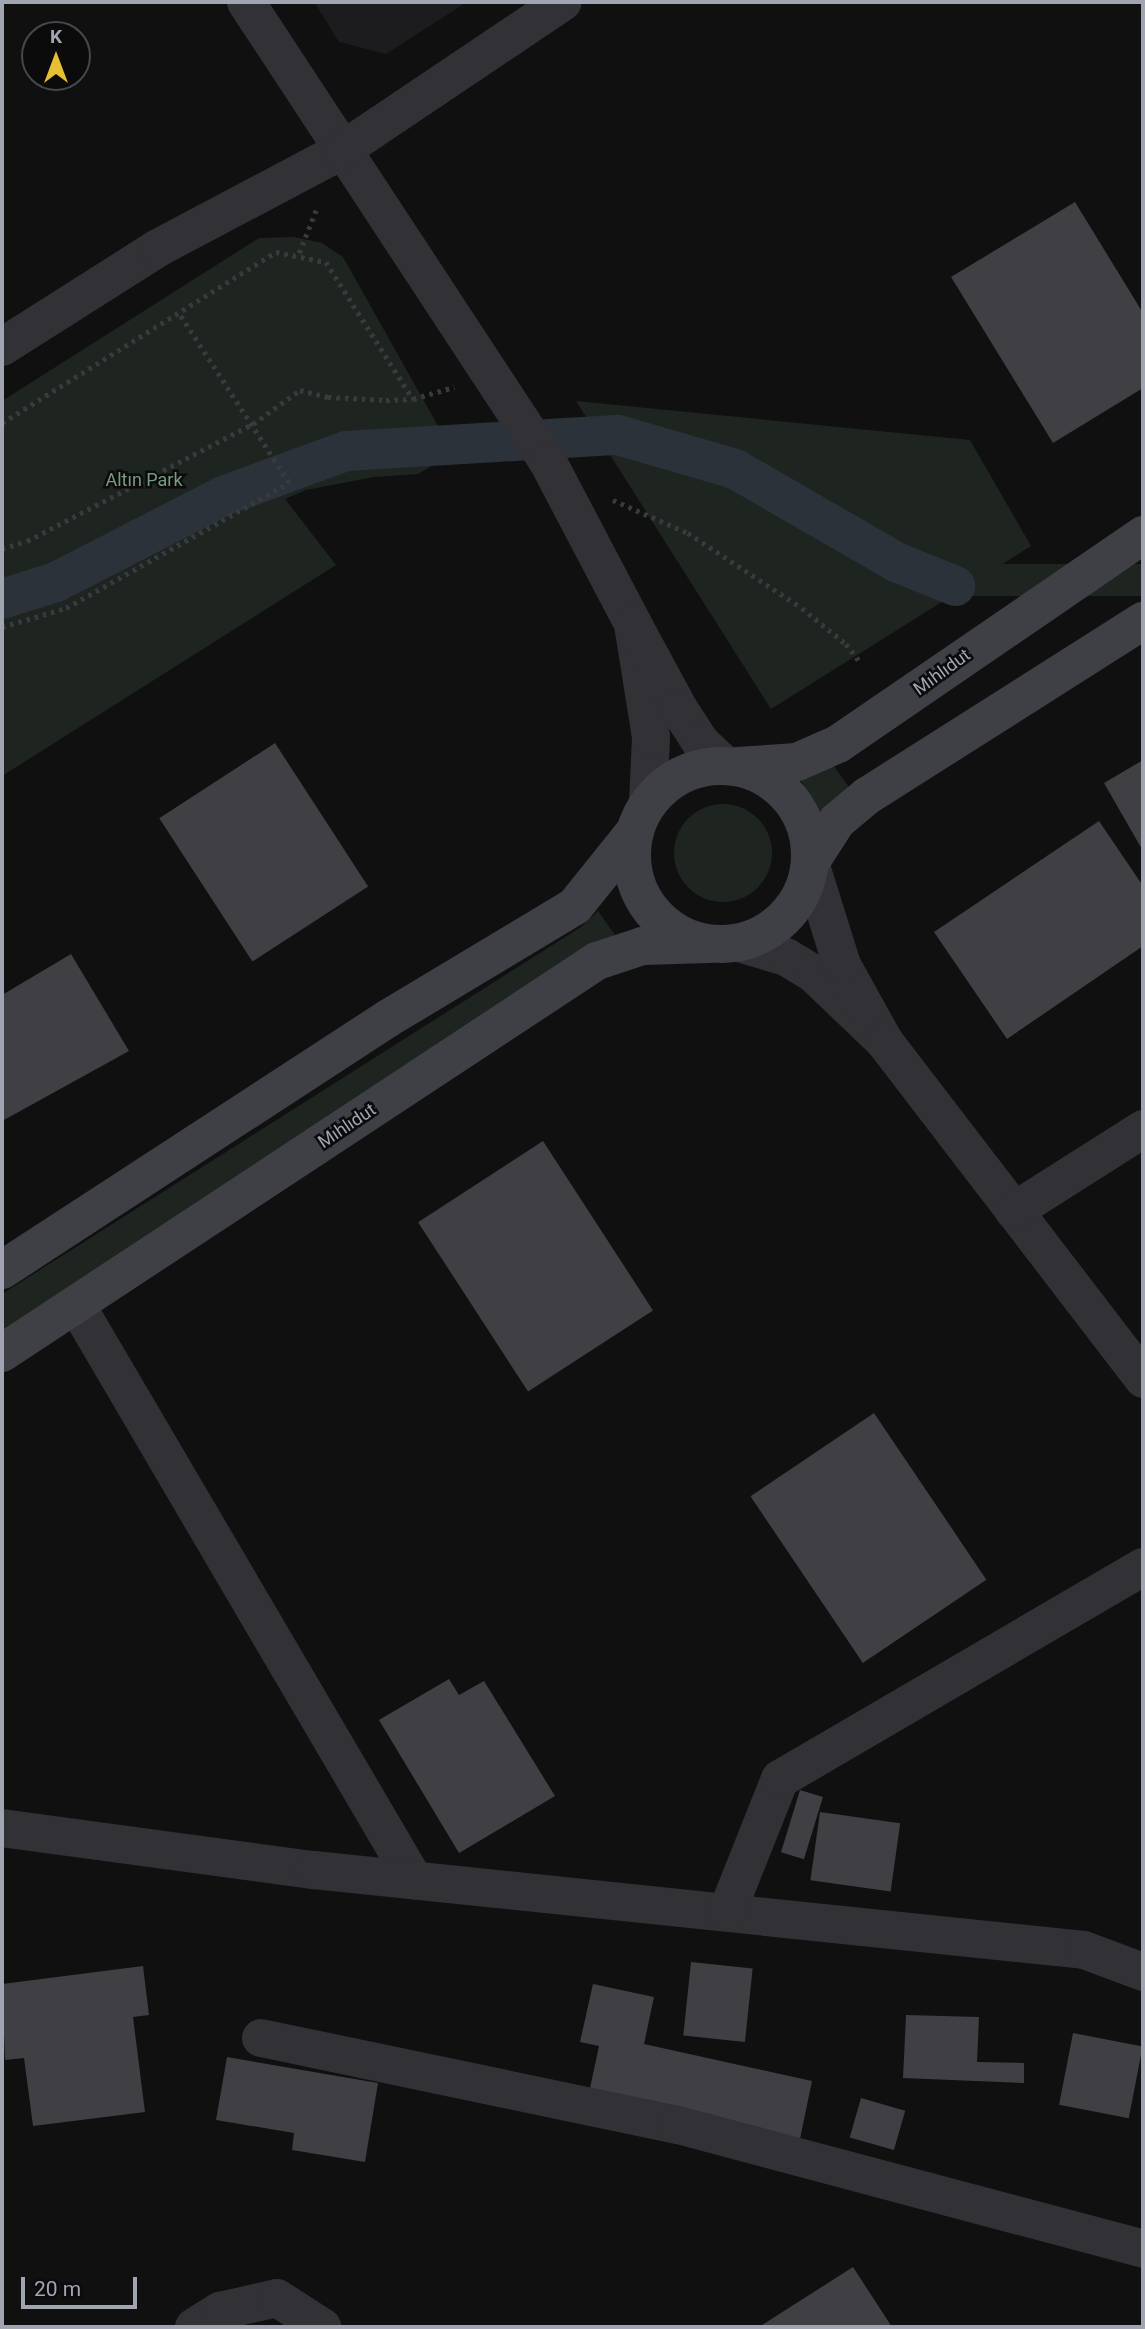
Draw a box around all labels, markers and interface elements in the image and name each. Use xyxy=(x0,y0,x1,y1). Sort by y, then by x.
north arrow xyxy=(21,21,91,91)
text: K xyxy=(50,25,62,48)
park label: Altın Park xyxy=(105,469,183,491)
street label: Mıhlıdut xyxy=(909,644,975,700)
street label: Mıhlıdut xyxy=(314,1099,380,1153)
scale bar xyxy=(24,2262,140,2306)
text: 20 m xyxy=(34,2277,81,2301)

